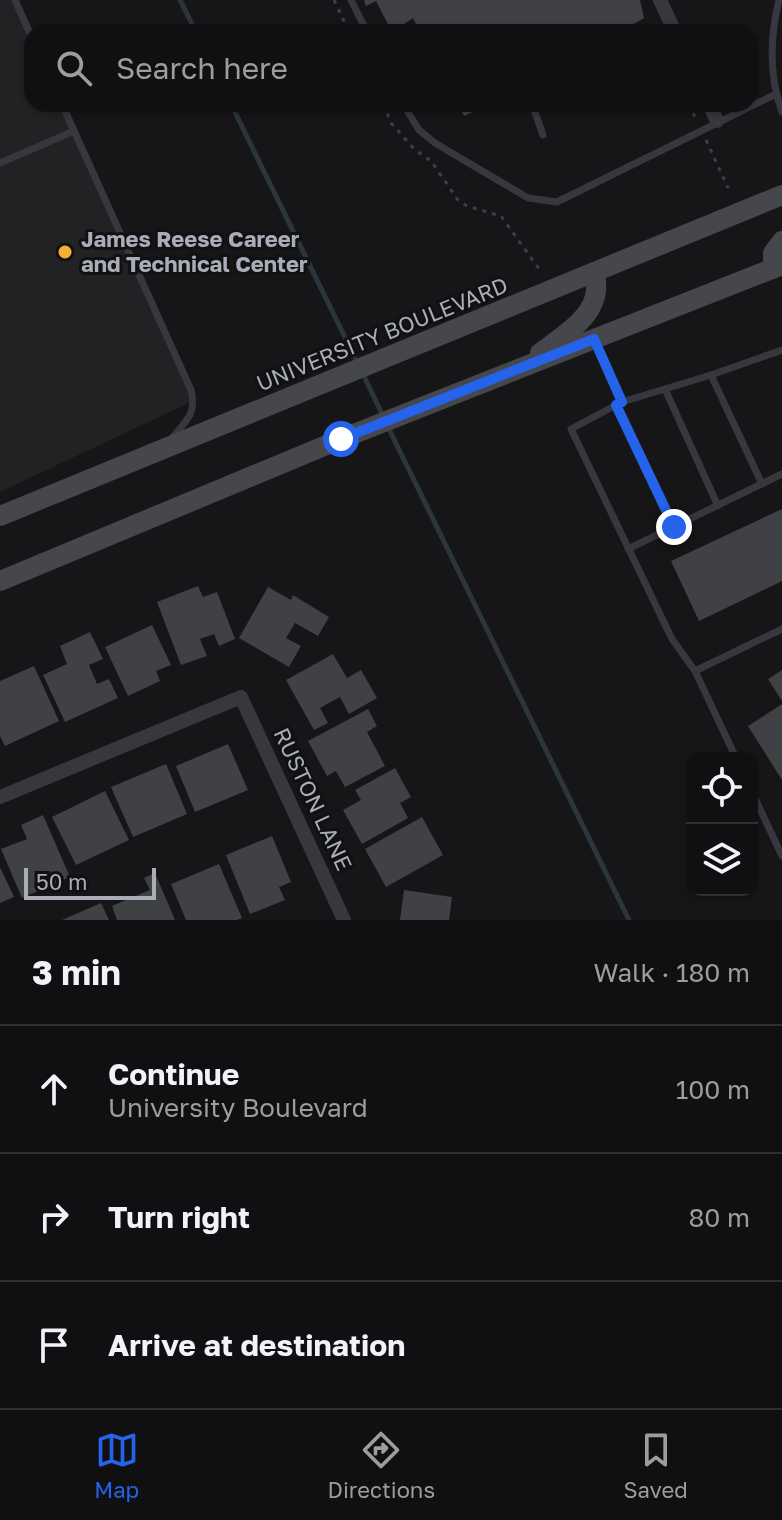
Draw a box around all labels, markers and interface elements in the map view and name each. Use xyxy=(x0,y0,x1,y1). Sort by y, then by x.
search box xyxy=(24,24,758,112)
icon: search xyxy=(52,46,96,90)
text: Search here xyxy=(116,50,288,86)
place label: James Reese Career and Technical Center xyxy=(81,225,308,277)
marker: James Reese Career and Technical Center xyxy=(56,243,74,261)
street label: UNIVERSITY BOULEVARD xyxy=(252,271,511,396)
route start xyxy=(323,421,359,457)
route end xyxy=(656,509,692,545)
street label: RUSTON LANE xyxy=(269,723,358,874)
map controls xyxy=(686,752,758,896)
button: locate xyxy=(686,752,758,824)
button: layers xyxy=(686,824,758,896)
scale bar xyxy=(24,864,156,900)
text: 50 m xyxy=(36,868,87,895)
text: 3 min xyxy=(32,952,121,992)
text: Walk · 180 m xyxy=(593,957,750,988)
text: Continue xyxy=(108,1056,239,1092)
icon: ahead xyxy=(32,1067,76,1111)
text: 100 m xyxy=(676,1074,750,1105)
text: University Boulevard xyxy=(108,1092,368,1123)
icon: right xyxy=(32,1195,76,1239)
text: Turn right xyxy=(108,1199,250,1235)
text: 80 m xyxy=(689,1202,750,1233)
icon: arrive xyxy=(32,1323,76,1367)
text: Arrive at destination xyxy=(108,1327,405,1363)
tab: Map xyxy=(94,1428,139,1503)
tab: Directions xyxy=(328,1428,435,1503)
tab: Saved xyxy=(624,1428,688,1503)

